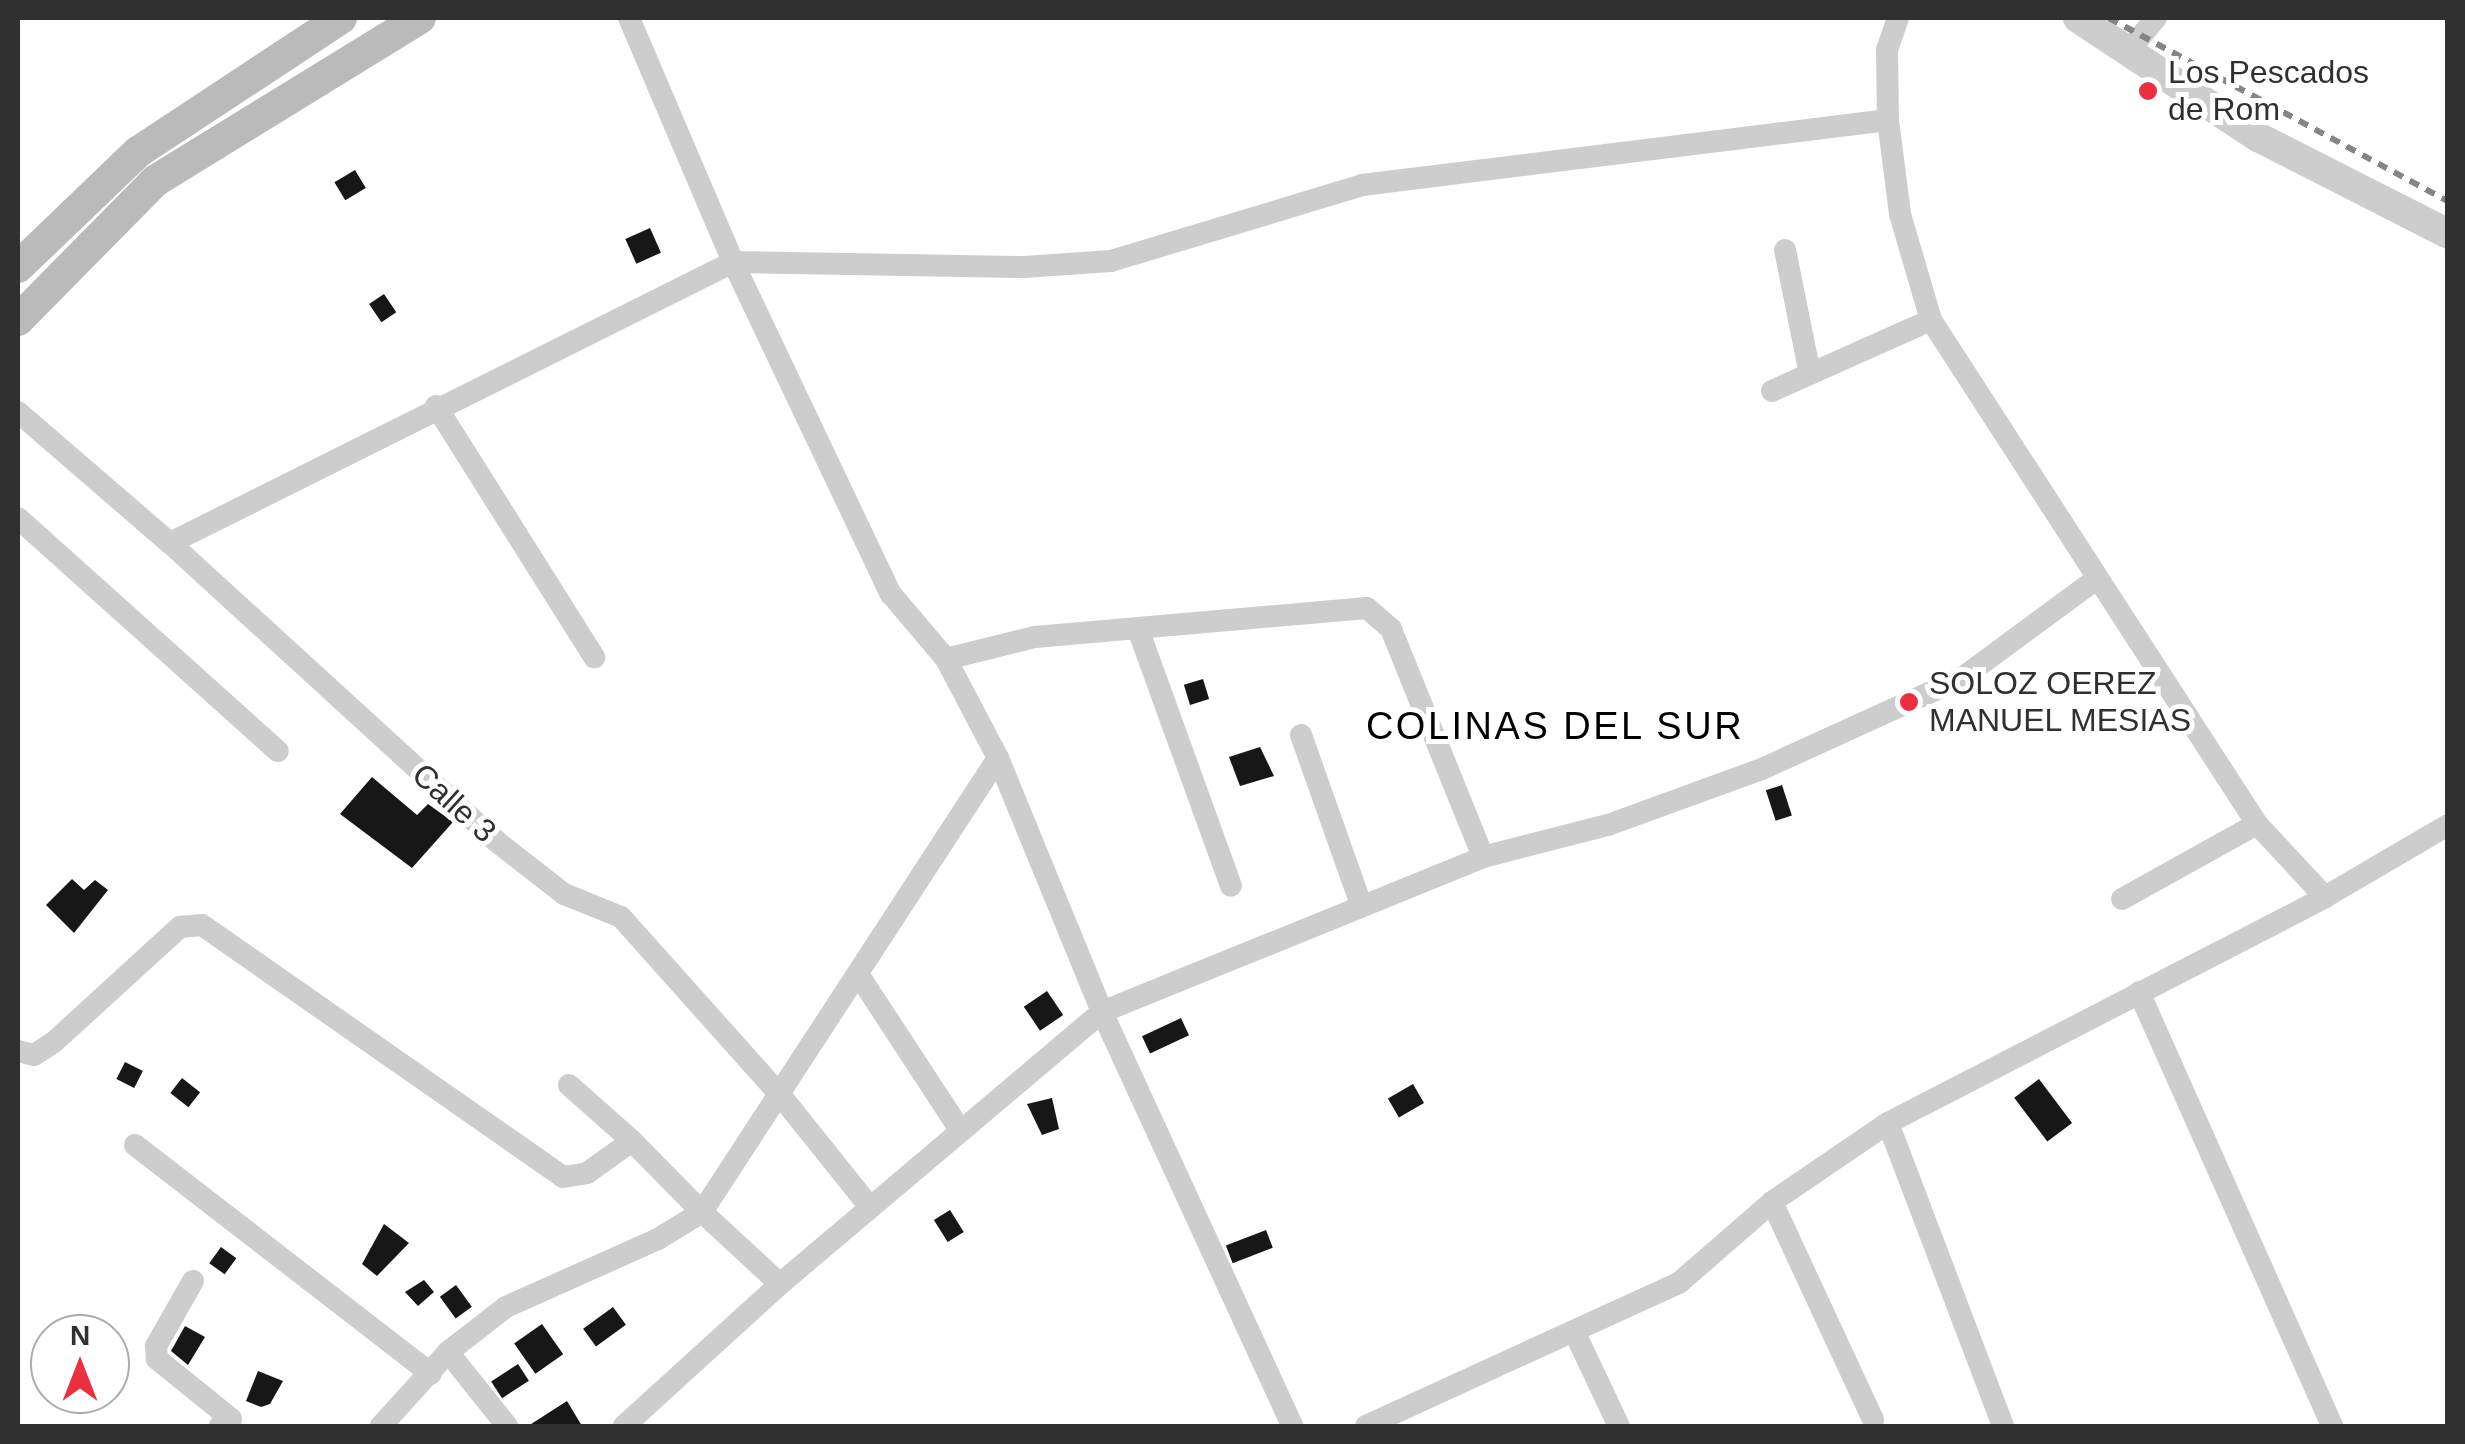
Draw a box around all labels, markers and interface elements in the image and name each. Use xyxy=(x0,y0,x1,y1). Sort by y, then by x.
place label: Los Pescados de Rom xyxy=(2168,54,2369,129)
marker: Los Pescados de Rom xyxy=(2137,80,2159,102)
place label: SOLOZ OEREZ MANUEL MESIAS xyxy=(1929,665,2192,740)
marker: SOLOZ OEREZ MANUEL MESIAS xyxy=(1898,691,1920,713)
district label: COLINAS DEL SUR xyxy=(1365,704,1745,750)
street label: Calle 3 xyxy=(404,755,504,851)
north arrow xyxy=(30,1314,130,1414)
text: N xyxy=(70,1320,90,1351)

